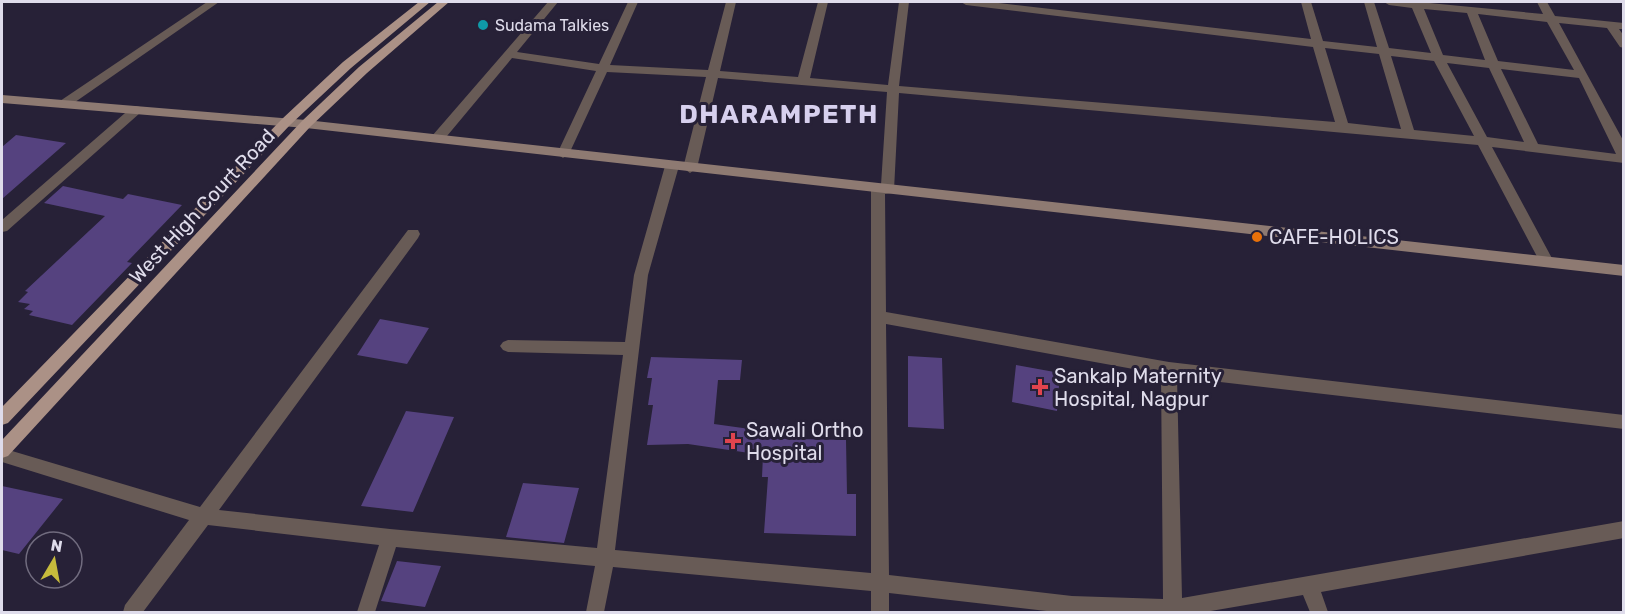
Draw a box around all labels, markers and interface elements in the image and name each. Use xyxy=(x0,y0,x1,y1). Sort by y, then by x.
place label: Sudama Talkies xyxy=(495,16,609,35)
marker: Sudama Talkies xyxy=(476,18,490,32)
district label: DHARAMPETH xyxy=(679,99,879,130)
street label: West High Court Road xyxy=(124,124,280,288)
place label: CAFE-HOLICS xyxy=(1269,225,1399,249)
marker: CAFE-HOLICS xyxy=(1250,230,1264,244)
place label: Sankalp Maternity Hospital, Nagpur xyxy=(1054,364,1222,411)
marker: Sankalp Maternity Hospital, Nagpur xyxy=(1031,378,1049,396)
place label: Sawali Ortho Hospital xyxy=(746,418,863,465)
marker: Sawali Ortho Hospital xyxy=(724,432,742,450)
north arrow xyxy=(24,530,84,590)
text: N xyxy=(49,535,64,556)

